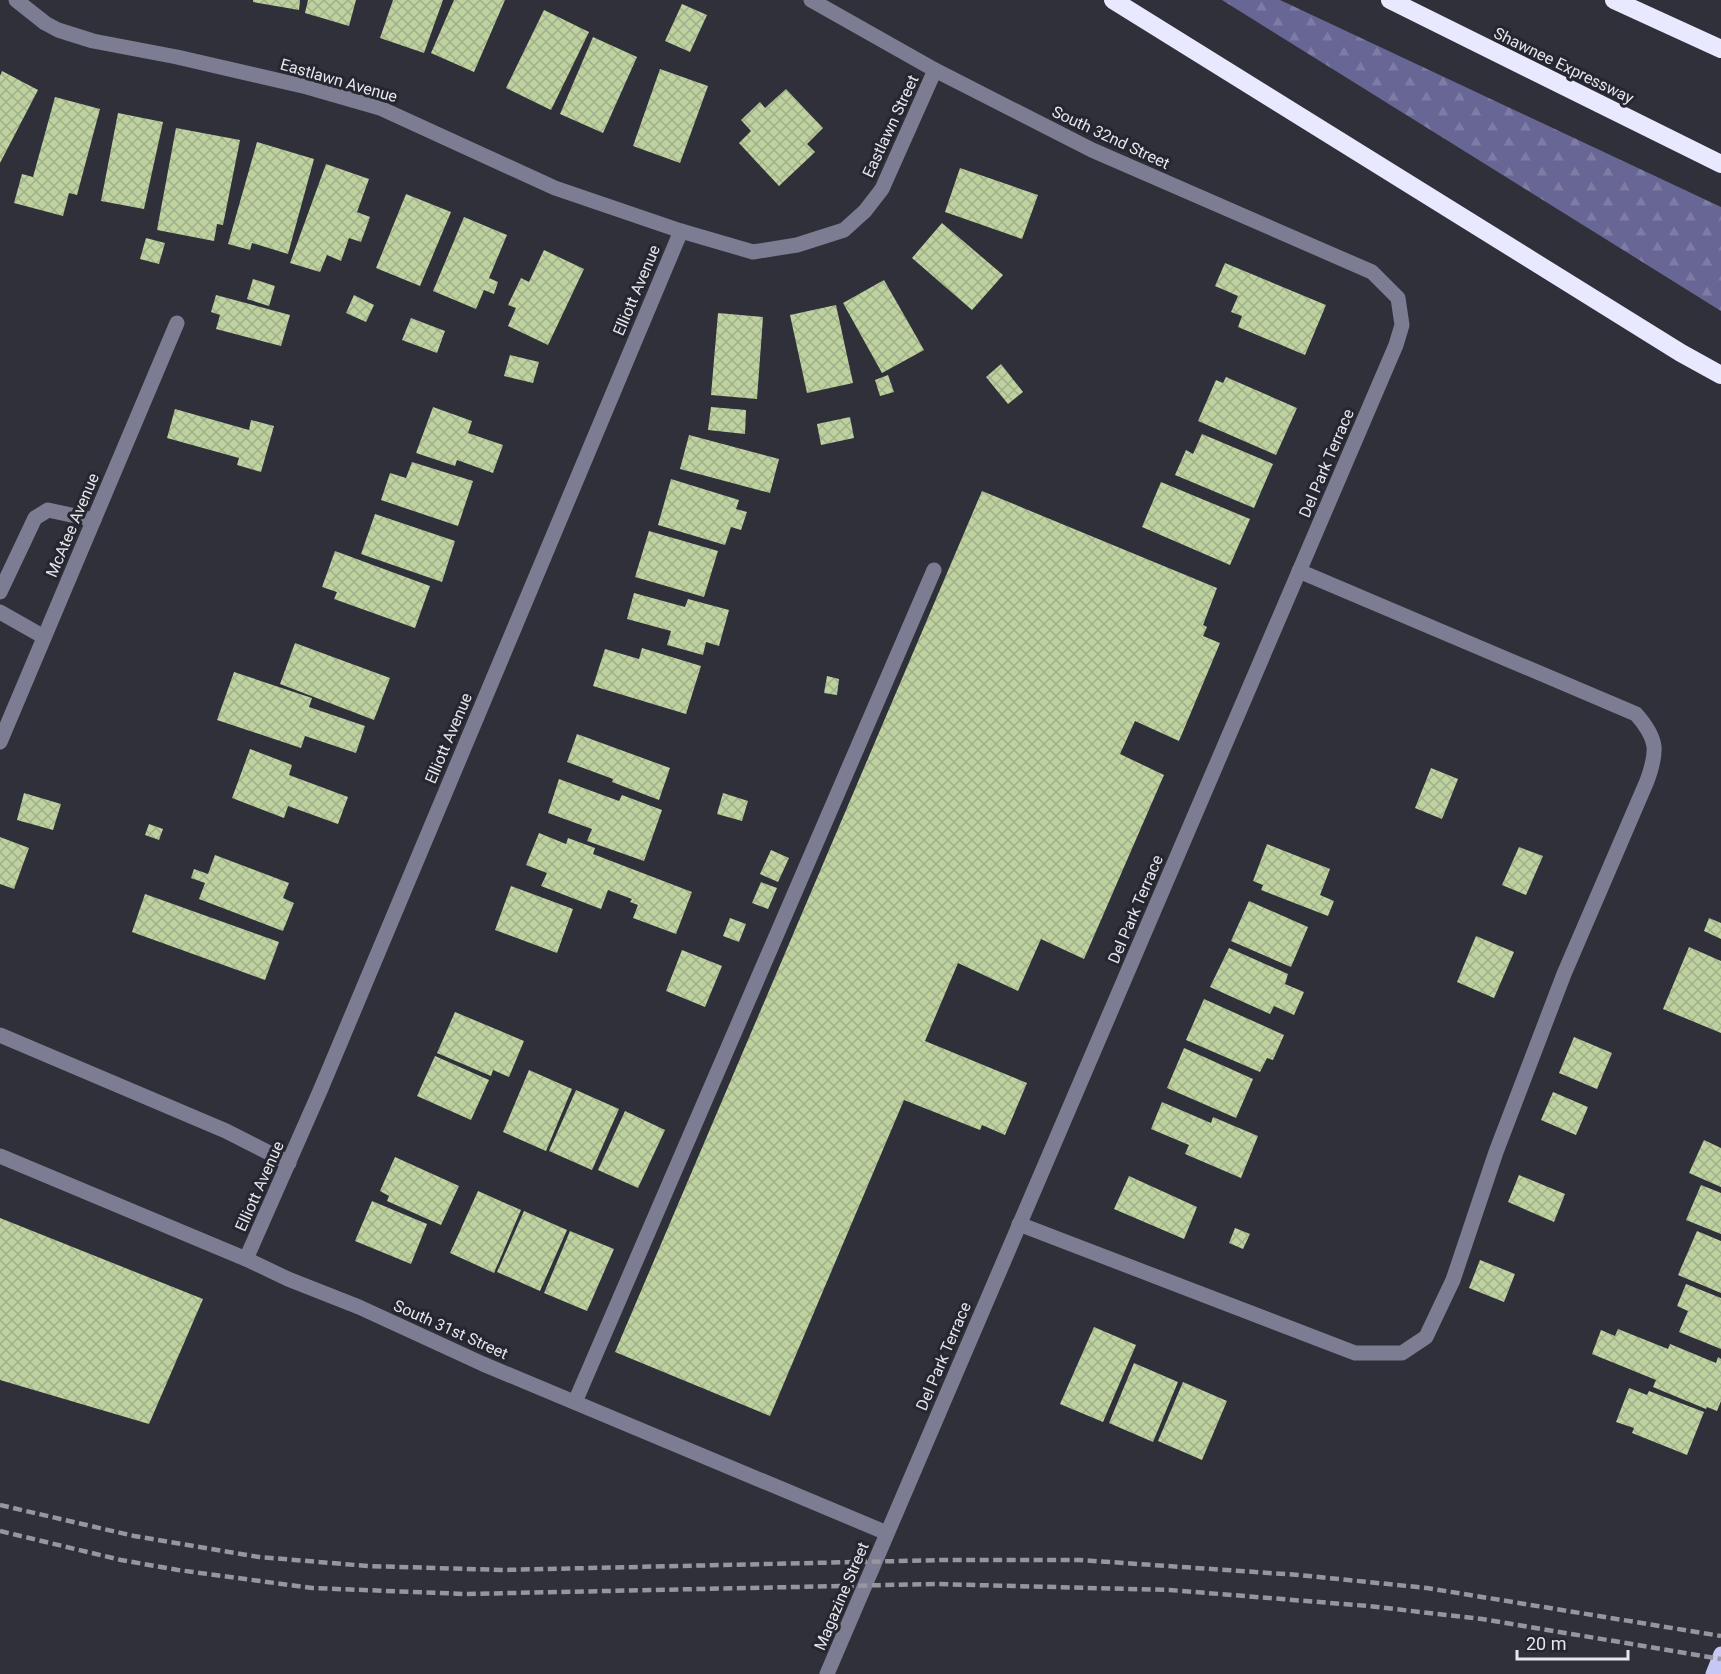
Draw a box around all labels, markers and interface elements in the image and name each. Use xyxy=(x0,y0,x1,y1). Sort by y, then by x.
street label: Shawnee Expressway xyxy=(1491,23,1637,108)
street label: Eastlawn Avenue xyxy=(278,55,400,106)
street label: Eastlawn Street xyxy=(858,72,923,180)
street label: South 32nd Street xyxy=(1049,102,1173,173)
street label: Elliott Avenue xyxy=(609,242,664,338)
street label: Del Park Terrace xyxy=(1295,406,1358,520)
street label: McAtee Avenue xyxy=(42,470,103,580)
street label: Elliott Avenue xyxy=(421,690,476,786)
street label: Del Park Terrace xyxy=(1104,852,1167,966)
street label: Elliott Avenue xyxy=(231,1138,288,1234)
street label: South 31st Street xyxy=(391,1296,511,1363)
street label: Del Park Terrace xyxy=(912,1299,975,1413)
street label: Magazine Street xyxy=(810,1539,873,1653)
scale bar xyxy=(1517,1623,1628,1661)
text: 20 m xyxy=(1526,1633,1566,1654)

